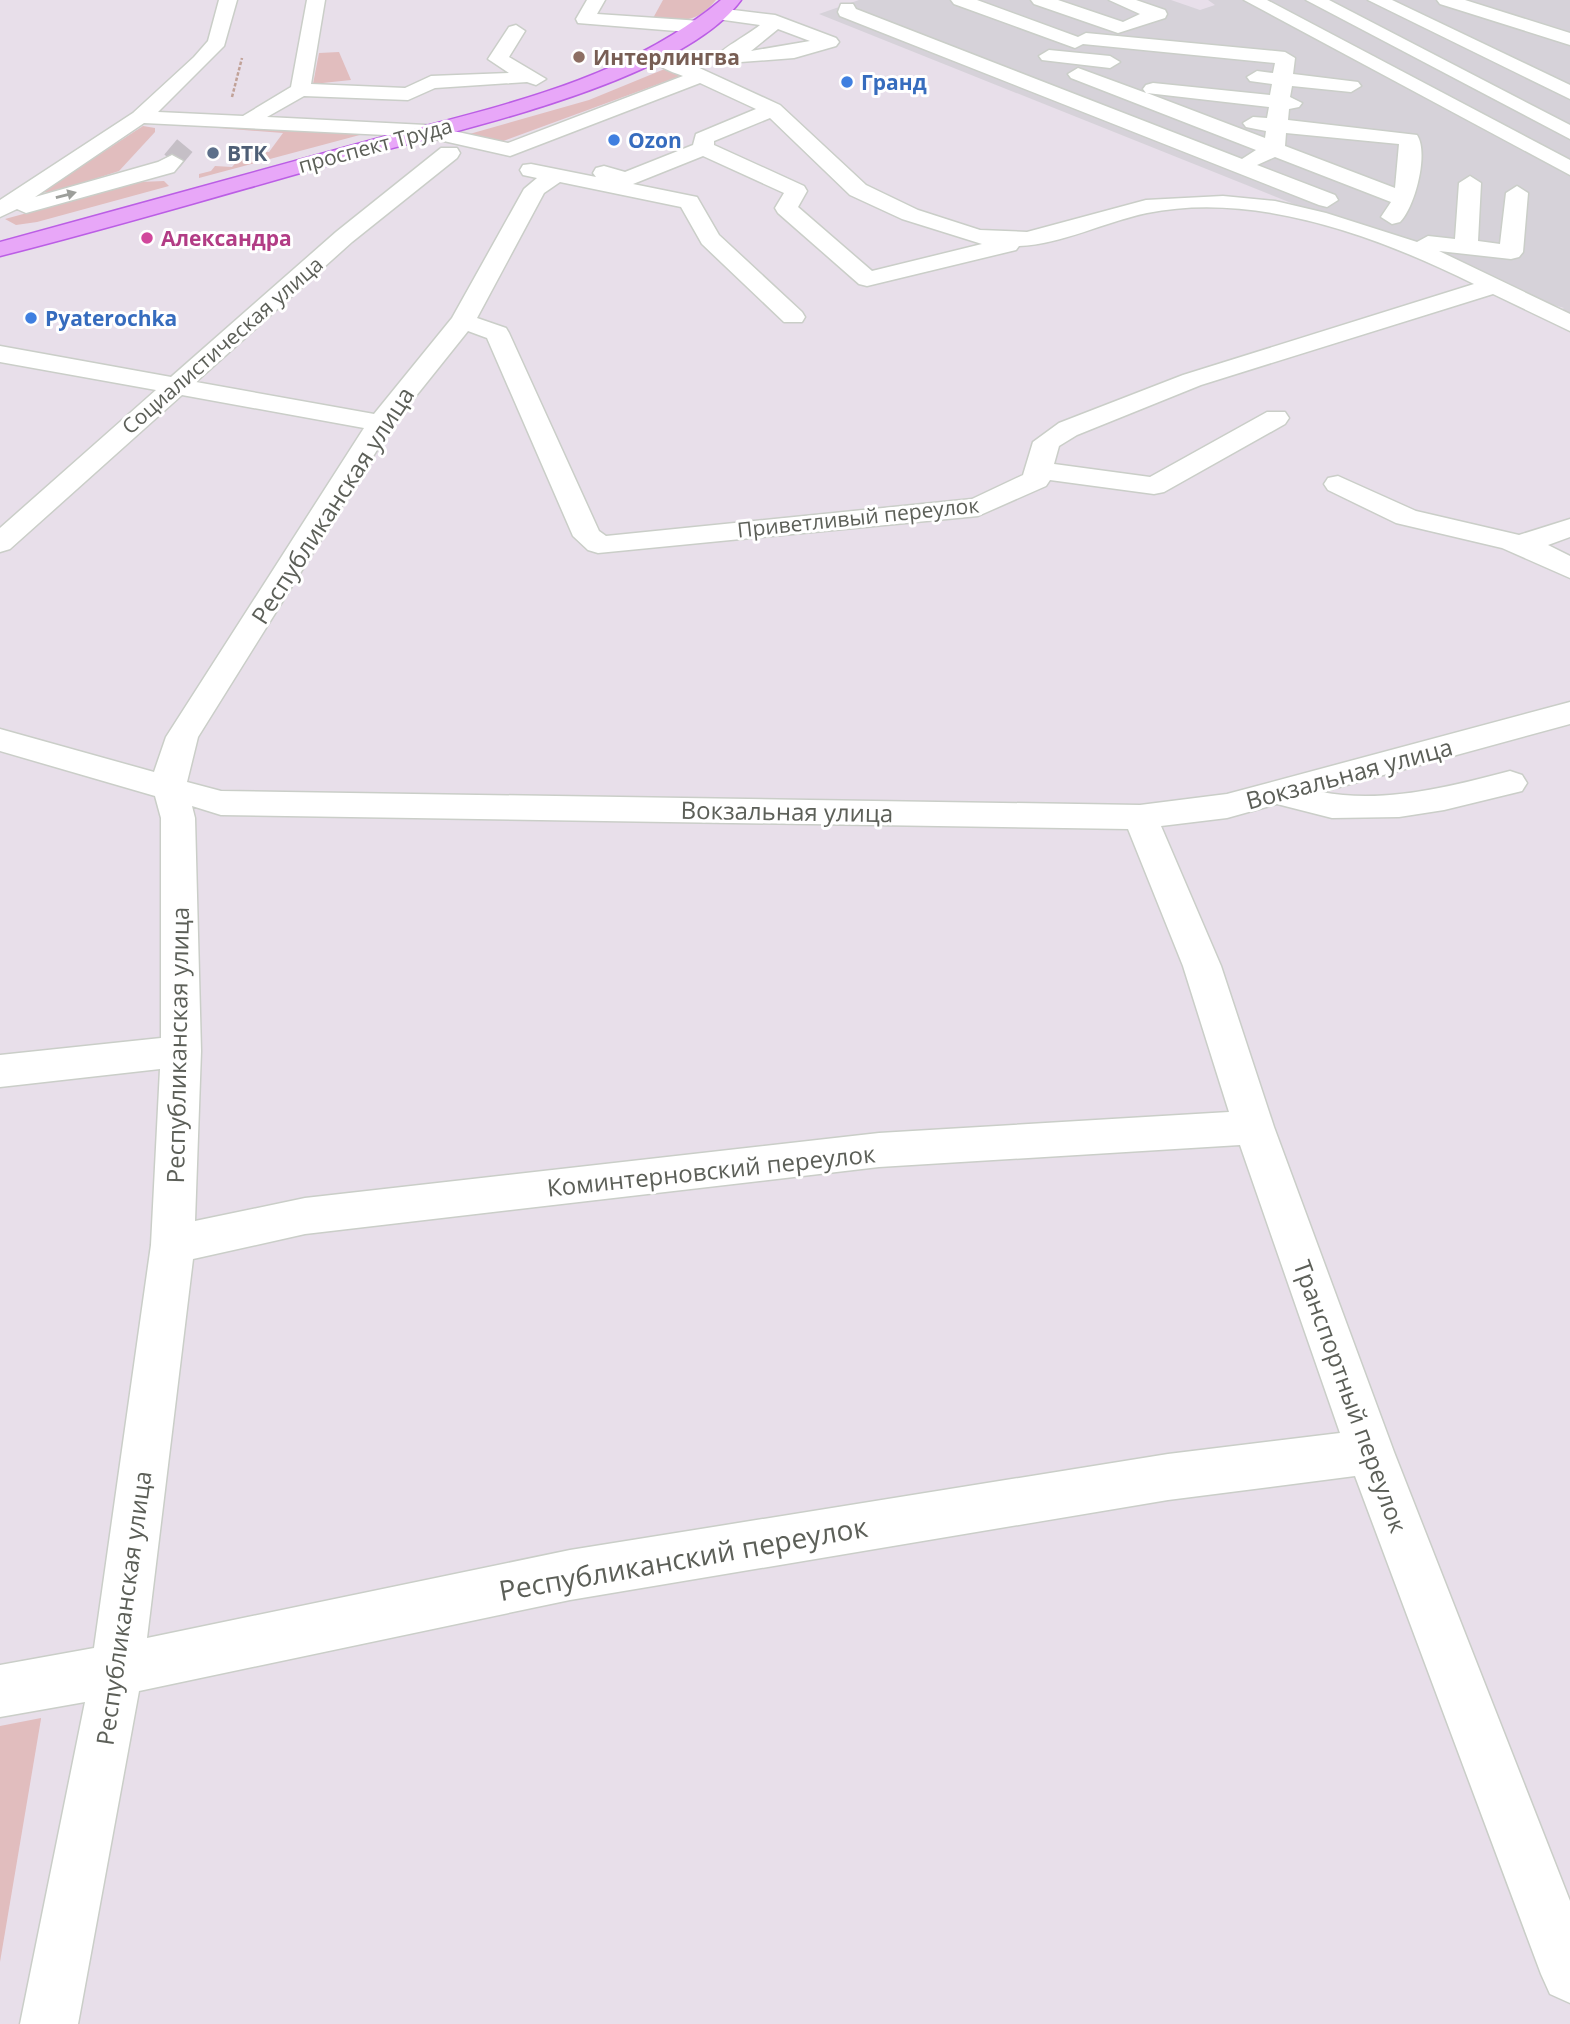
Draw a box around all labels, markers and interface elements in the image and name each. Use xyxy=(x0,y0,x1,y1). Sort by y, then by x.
place label: Интерлингва xyxy=(593,43,740,71)
marker: Интерлингва xyxy=(571,49,587,65)
place label: Гранд xyxy=(861,68,927,96)
marker: Гранд xyxy=(839,74,855,90)
street label: проспект Труда xyxy=(295,111,455,179)
place label: Ozon xyxy=(628,126,682,154)
marker: Ozon xyxy=(606,132,622,148)
place label: ВТК xyxy=(227,139,268,167)
marker: ВТК xyxy=(205,145,221,161)
one-way arrow xyxy=(55,189,77,200)
place label: Александра xyxy=(161,224,292,252)
marker: Александра xyxy=(139,230,155,246)
street label: Социалистическая улица xyxy=(116,250,328,440)
place label: Pyaterochka xyxy=(45,304,177,332)
marker: Pyaterochka xyxy=(23,310,39,326)
street label: Республиканская улица xyxy=(243,380,421,630)
street label: Приветливый переулок xyxy=(736,490,980,544)
street label: Вокзальная улица xyxy=(1242,730,1456,816)
street label: Вокзальная улица xyxy=(680,793,894,829)
street label: Республиканская улица xyxy=(158,906,196,1184)
street label: Коминтерновский переулок xyxy=(545,1136,877,1204)
street label: Транспортный переулок xyxy=(1286,1255,1416,1537)
street label: Республиканская улица xyxy=(87,1469,159,1747)
street label: Республиканский переулок xyxy=(496,1507,871,1609)

